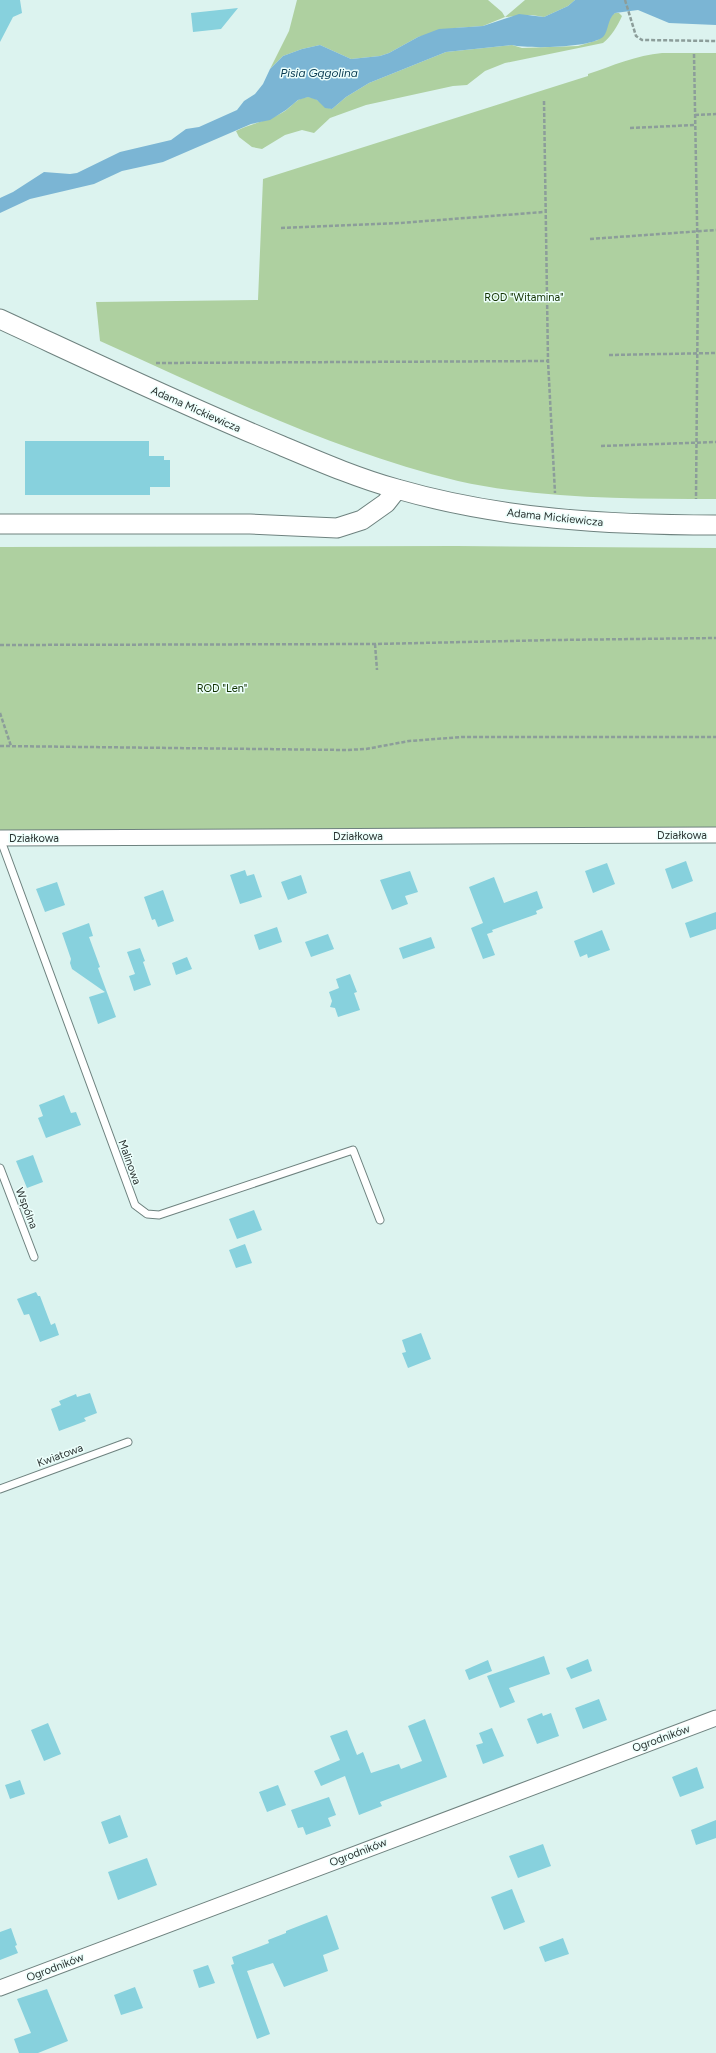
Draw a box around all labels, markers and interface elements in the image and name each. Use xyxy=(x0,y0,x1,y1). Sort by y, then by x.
water label: Pisia Gągolina xyxy=(280,66,358,80)
park label: ROD "Witamina" xyxy=(484,291,564,304)
street label: Adama Mickiewicza xyxy=(149,384,243,435)
street label: Adama Mickiewicza xyxy=(506,506,604,529)
park label: ROD "Len" xyxy=(197,682,247,695)
street label: Działkowa xyxy=(657,829,707,842)
street label: Działkowa xyxy=(333,830,383,843)
street label: Działkowa xyxy=(9,832,59,845)
street label: Malinowa xyxy=(115,1138,144,1186)
street label: Wspólna xyxy=(13,1186,40,1230)
street label: Kwiatowa xyxy=(35,1441,85,1470)
street label: Ogrodników xyxy=(631,1722,692,1755)
street label: Ogrodników xyxy=(328,1835,389,1869)
street label: Ogrodników xyxy=(25,1950,86,1984)

